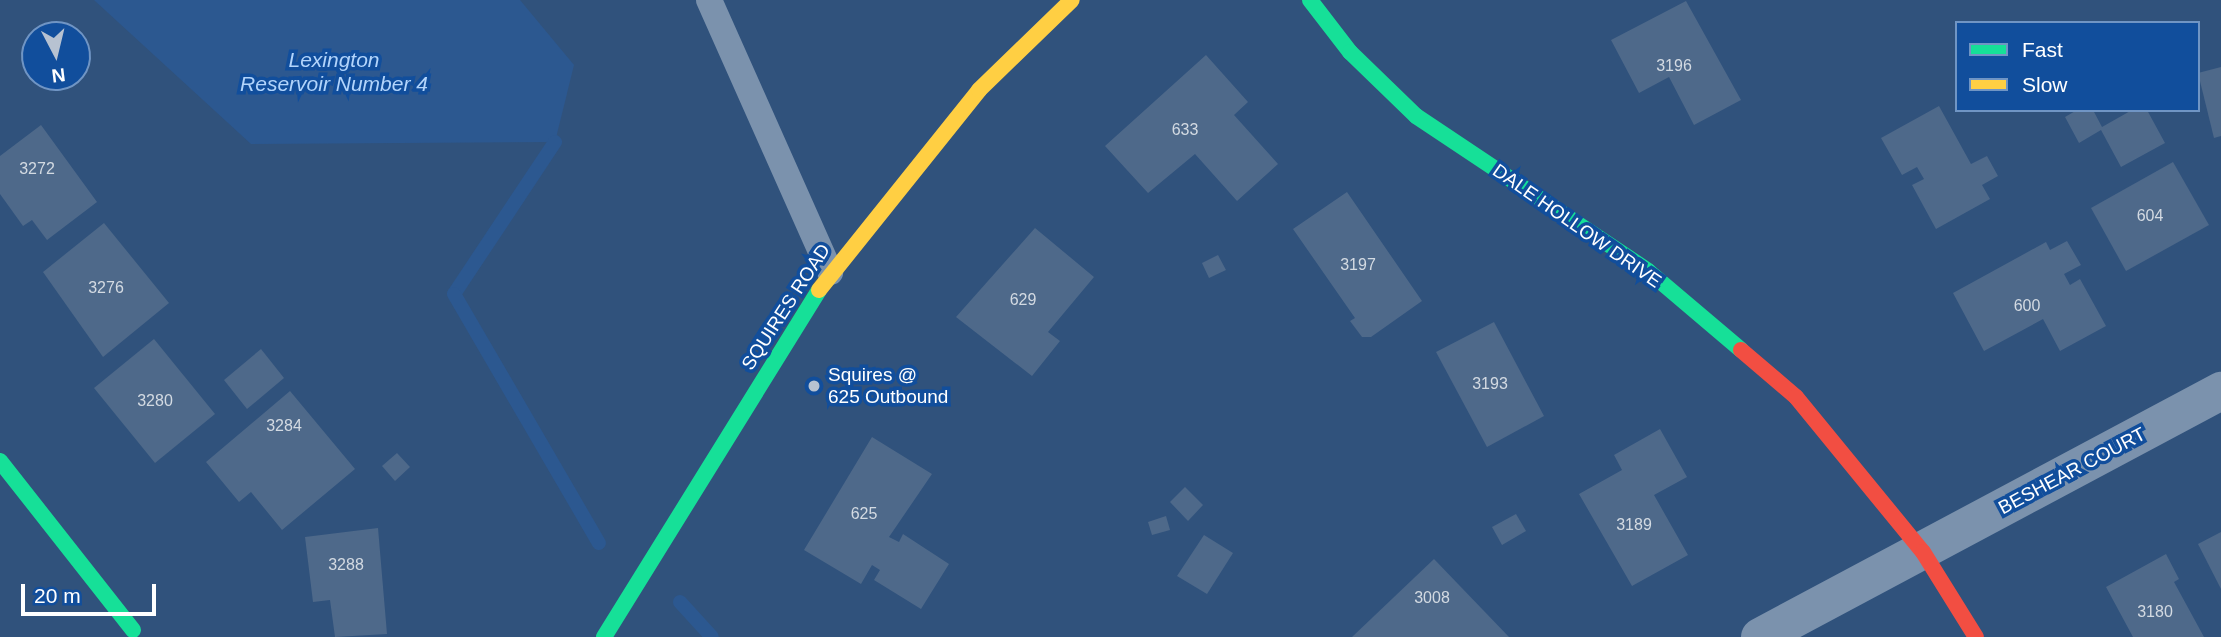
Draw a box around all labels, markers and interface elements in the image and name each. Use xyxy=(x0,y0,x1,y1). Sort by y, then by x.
north arrow xyxy=(21,21,91,91)
legend xyxy=(1955,21,2200,112)
text: Fast xyxy=(2022,38,2063,61)
water label: Lexington Reservoir Number 4 xyxy=(240,47,428,97)
house number: 3196 xyxy=(1656,56,1692,76)
text: N xyxy=(50,64,66,87)
text: Slow xyxy=(2022,73,2068,96)
house number: 633 xyxy=(1172,120,1198,140)
house number: 3272 xyxy=(19,159,55,179)
street label: DALE HOLLOW DRIVE xyxy=(1488,159,1666,293)
house number: 604 xyxy=(2137,206,2163,226)
street label: SQUIRES ROAD xyxy=(737,240,835,374)
house number: 3197 xyxy=(1340,255,1376,275)
house number: 3276 xyxy=(88,278,124,298)
house number: 629 xyxy=(1010,290,1036,310)
house number: 600 xyxy=(2014,296,2040,316)
place label: Squires @ 625 Outbound xyxy=(828,364,948,408)
house number: 3193 xyxy=(1472,374,1508,394)
marker: Squires @ 625 Outbound xyxy=(806,378,822,394)
house number: 3280 xyxy=(137,391,173,411)
house number: 3284 xyxy=(266,416,302,436)
street label: BESHEAR COURT xyxy=(1995,423,2149,519)
house number: 625 xyxy=(851,504,877,524)
house number: 3189 xyxy=(1616,515,1652,535)
house number: 3288 xyxy=(328,555,364,575)
scale bar xyxy=(24,570,159,614)
text: 20 m xyxy=(34,584,81,607)
house number: 3008 xyxy=(1414,588,1450,608)
house number: 3180 xyxy=(2137,602,2173,622)

